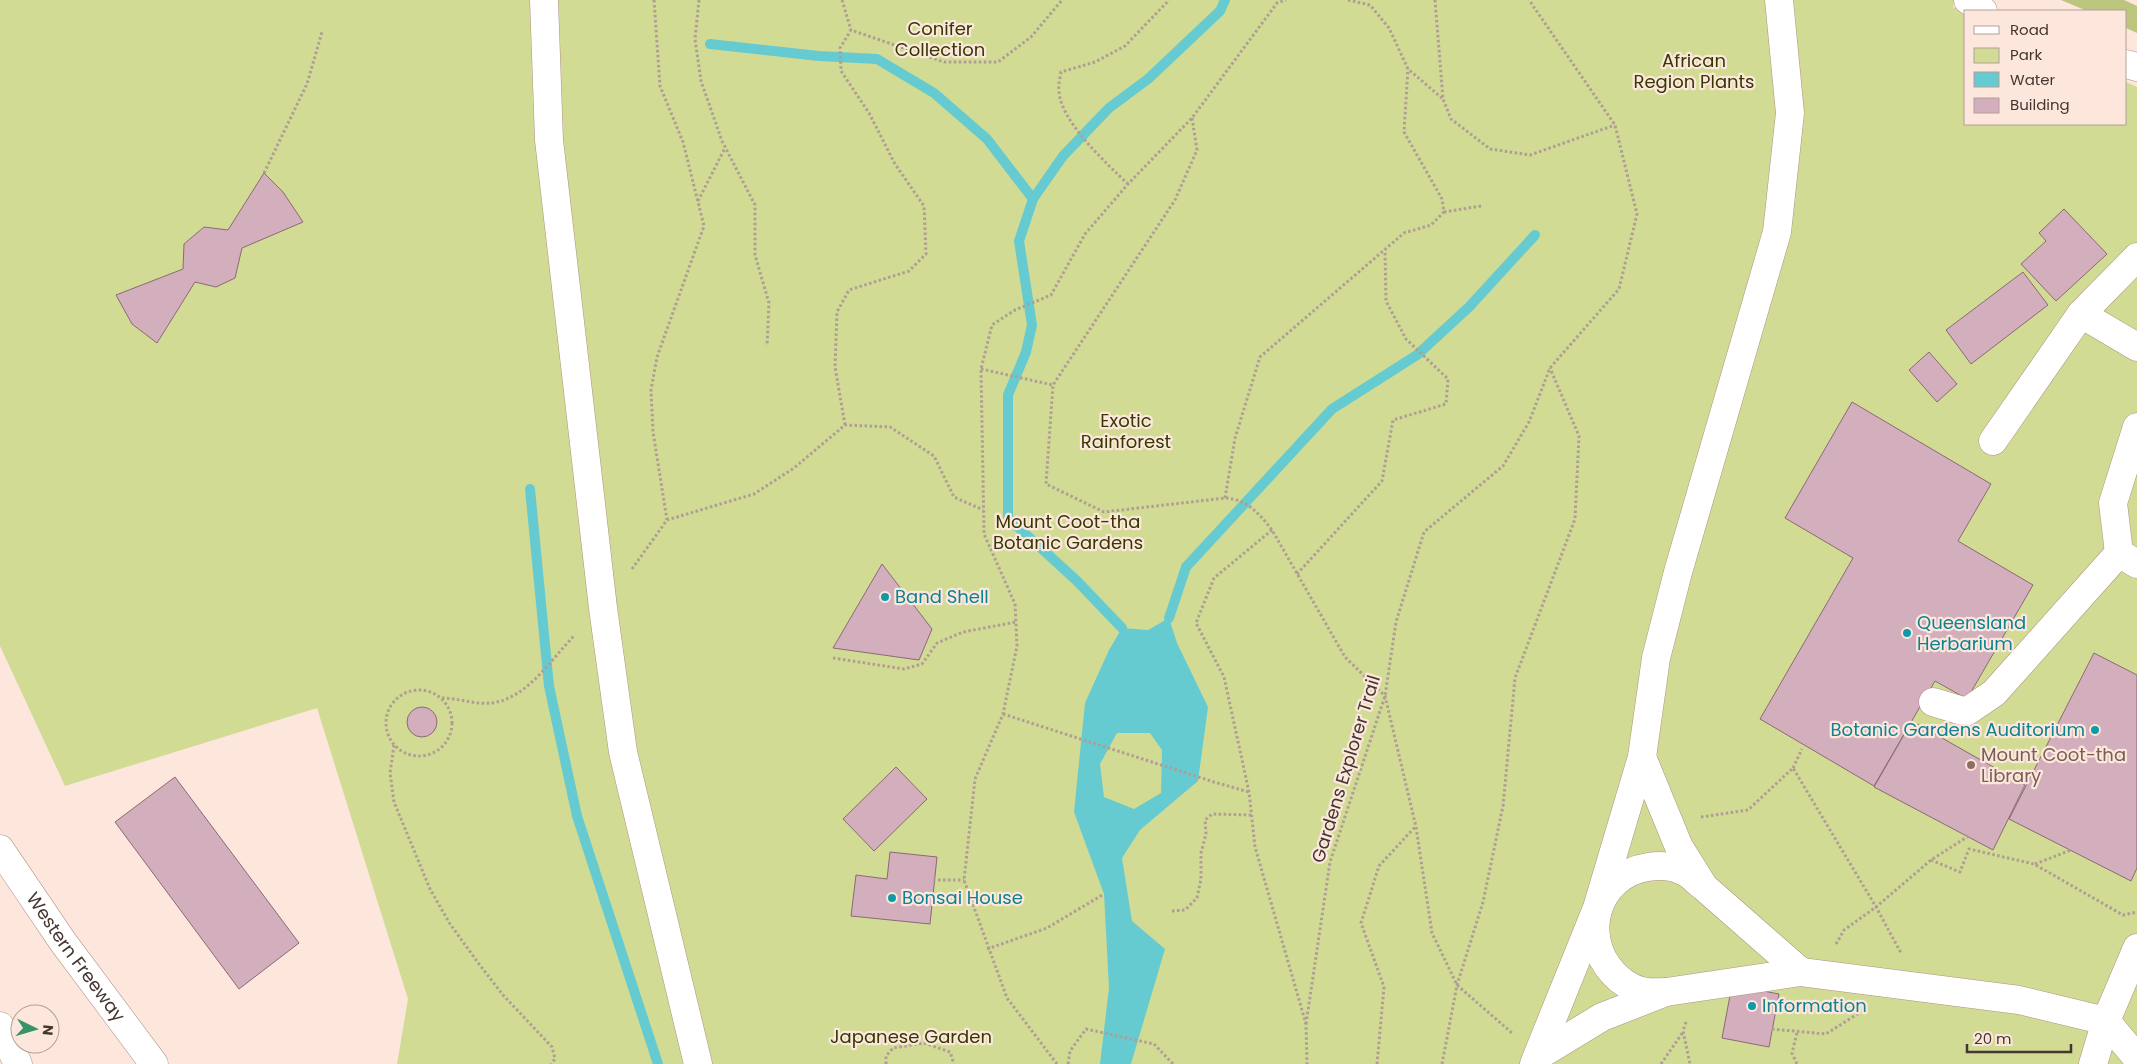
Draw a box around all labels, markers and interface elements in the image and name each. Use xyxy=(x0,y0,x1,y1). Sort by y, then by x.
legend xyxy=(1964,10,2127,125)
park label: Conifer Collection xyxy=(895,16,985,62)
text: Road xyxy=(2010,19,2049,40)
text: Park xyxy=(2010,44,2042,65)
park label: African Region Plants xyxy=(1633,48,1755,94)
text: Water xyxy=(2010,69,2056,90)
text: Building xyxy=(2010,94,2070,115)
park label: Exotic Rainforest xyxy=(1081,408,1171,454)
park label: Mount Coot-tha Botanic Gardens xyxy=(993,509,1143,555)
place label: Band Shell xyxy=(895,584,989,609)
marker: Band Shell xyxy=(879,591,891,603)
place label: Queensland Herbarium xyxy=(1917,610,2026,656)
marker: Queensland Herbarium xyxy=(1901,627,1913,639)
street label: Gardens Explorer Trail xyxy=(1305,672,1386,866)
place label: Botanic Gardens Auditorium xyxy=(1831,717,2085,742)
marker: Botanic Gardens Auditorium xyxy=(2089,724,2101,736)
place label: Mount Coot-tha Library xyxy=(1981,742,2126,788)
marker: Mount Coot-tha Library xyxy=(1965,759,1977,771)
place label: Bonsai House xyxy=(902,885,1023,910)
street label: Western Freeway xyxy=(21,887,131,1027)
marker: Bonsai House xyxy=(886,892,898,904)
place label: Information xyxy=(1762,993,1867,1018)
marker: Information xyxy=(1746,1000,1758,1012)
north arrow xyxy=(10,1004,60,1054)
scale bar xyxy=(1967,1022,2071,1054)
text: N xyxy=(38,1024,58,1036)
park label: Japanese Garden xyxy=(830,1024,992,1049)
text: 20 m xyxy=(1974,1028,2012,1049)

